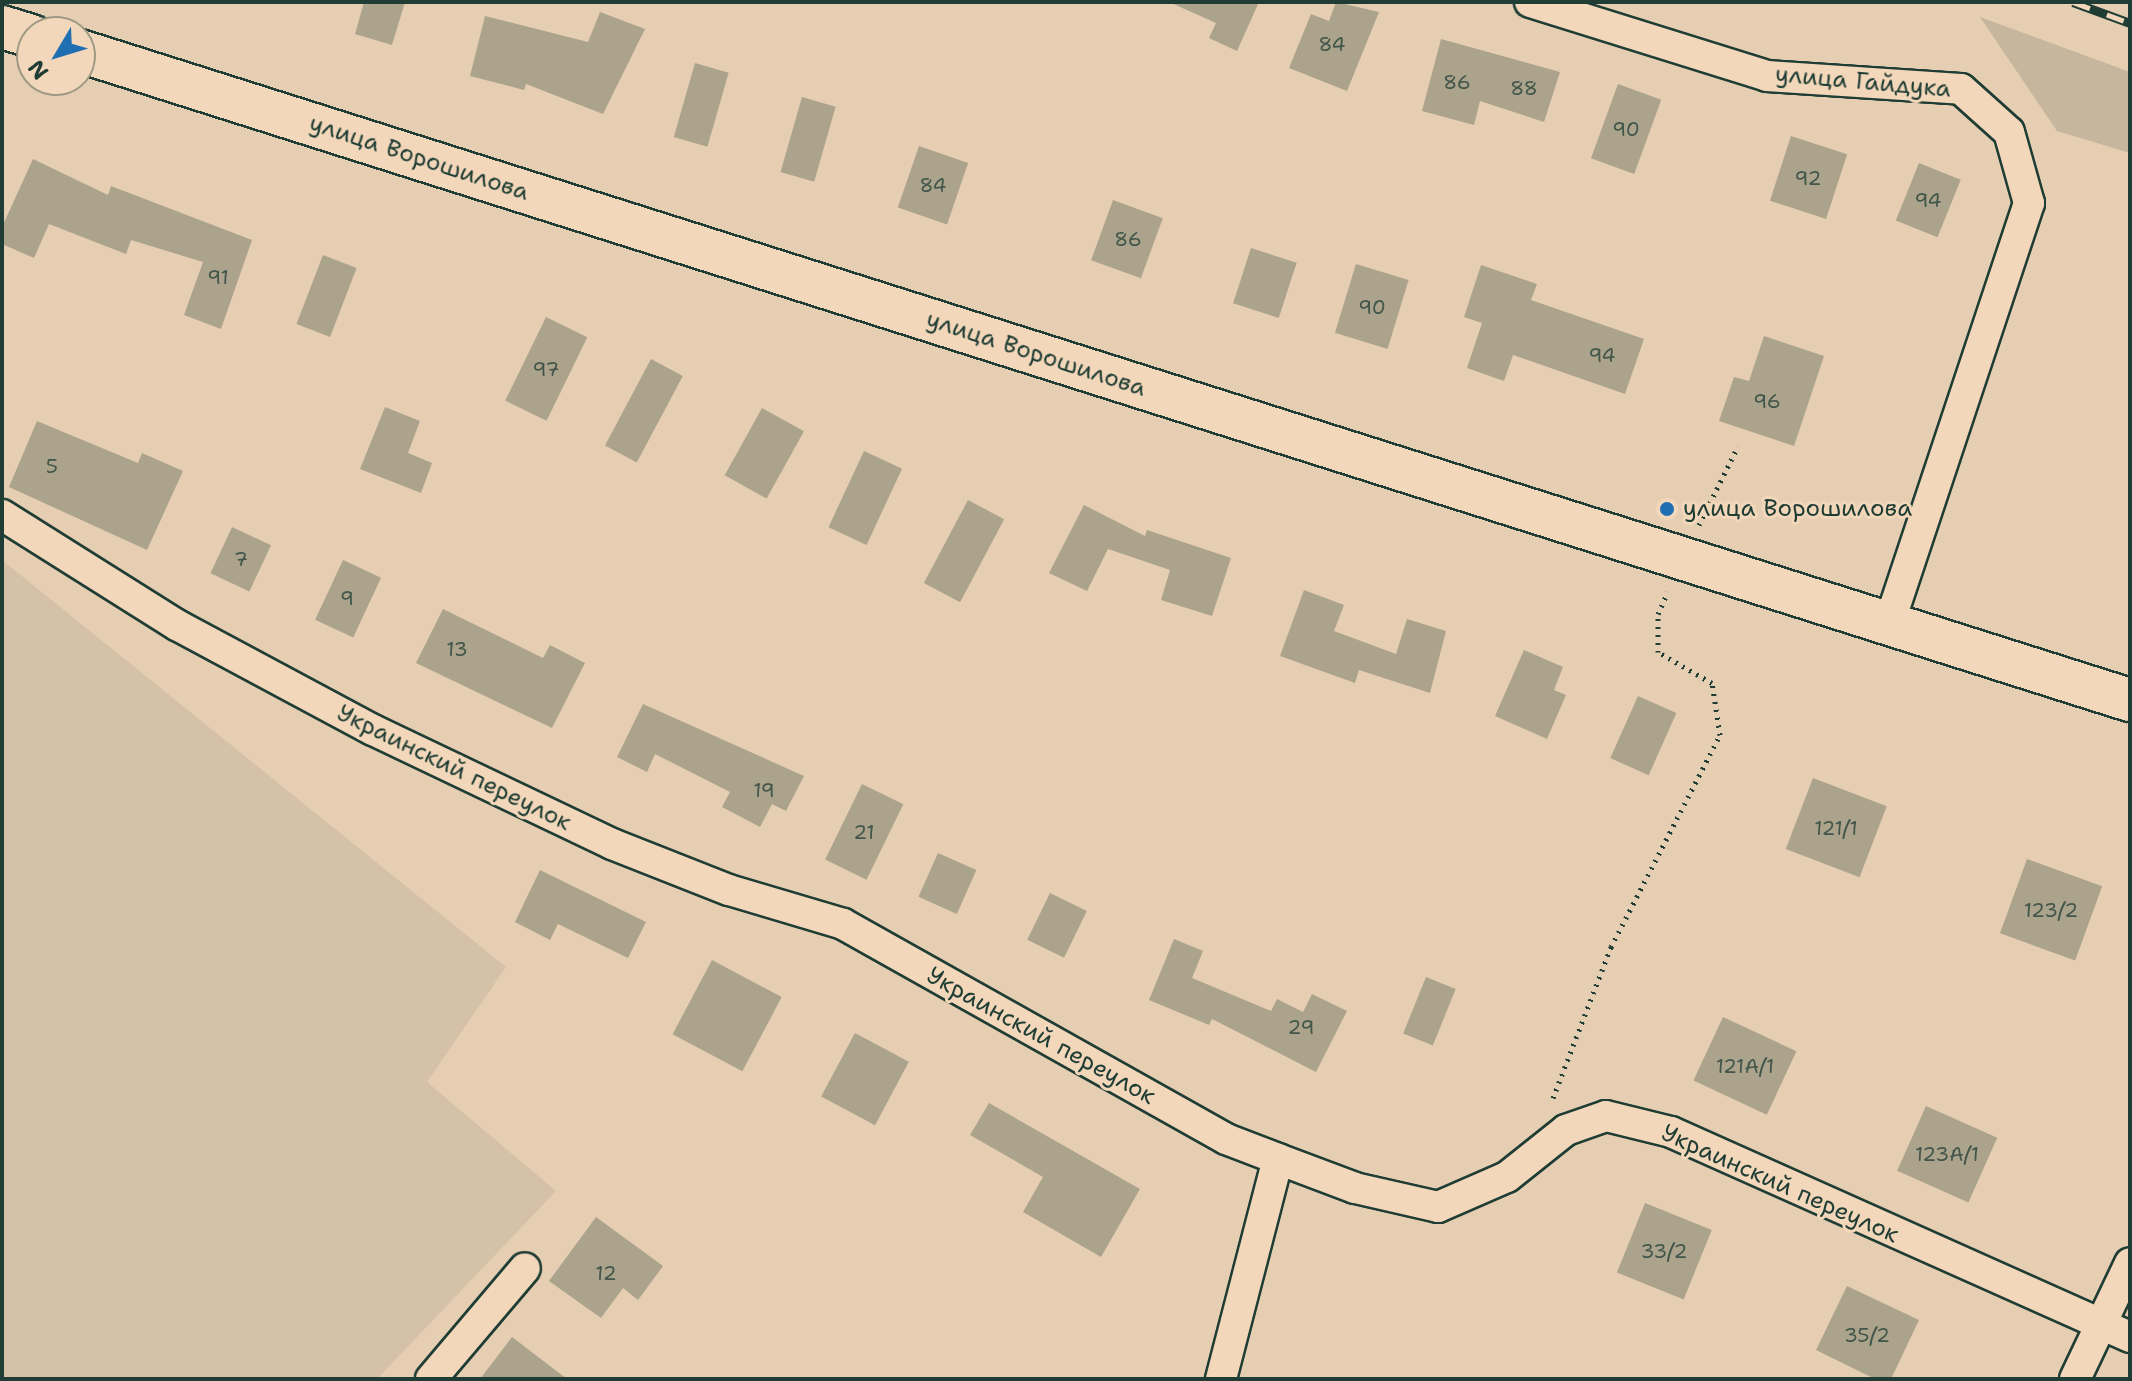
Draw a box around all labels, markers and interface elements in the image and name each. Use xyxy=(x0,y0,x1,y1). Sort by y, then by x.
north arrow xyxy=(16,16,96,96)
house number: 84 xyxy=(1318,32,1346,56)
text: N xyxy=(21,54,55,86)
street label: улица Гайдука xyxy=(1774,60,1952,104)
house number: 86 xyxy=(1443,70,1471,94)
house number: 88 xyxy=(1510,76,1538,100)
street label: улица Ворошилова xyxy=(306,109,532,207)
house number: 90 xyxy=(1612,117,1640,141)
house number: 92 xyxy=(1795,166,1821,190)
house number: 84 xyxy=(919,173,947,197)
house number: 94 xyxy=(1914,188,1942,212)
house number: 86 xyxy=(1114,227,1142,251)
house number: 91 xyxy=(207,265,229,289)
house number: 90 xyxy=(1358,295,1386,319)
street label: улица Ворошилова xyxy=(923,305,1149,403)
house number: 94 xyxy=(1588,343,1616,367)
house number: 97 xyxy=(533,357,559,381)
house number: 96 xyxy=(1753,389,1781,413)
house number: 5 xyxy=(46,454,58,478)
place label: улица Ворошилова xyxy=(1683,495,1912,523)
marker: улица Ворошилова xyxy=(1658,500,1676,518)
house number: 7 xyxy=(234,547,248,571)
house number: 9 xyxy=(340,586,354,610)
house number: 13 xyxy=(446,637,468,661)
street label: Украинский переулок xyxy=(332,699,576,837)
house number: 19 xyxy=(753,778,775,802)
house number: 121/1 xyxy=(1814,816,1858,840)
house number: 21 xyxy=(853,820,875,844)
house number: 123/2 xyxy=(2024,898,2078,922)
street label: Украинский переулок xyxy=(922,961,1160,1111)
house number: 29 xyxy=(1288,1015,1314,1039)
house number: 121А/1 xyxy=(1716,1054,1774,1078)
street label: Украинский переулок xyxy=(1657,1119,1903,1249)
house number: 123А/1 xyxy=(1915,1142,1979,1166)
house number: 33/2 xyxy=(1640,1239,1688,1263)
house number: 12 xyxy=(595,1261,617,1285)
house number: 35/2 xyxy=(1844,1323,1890,1347)

